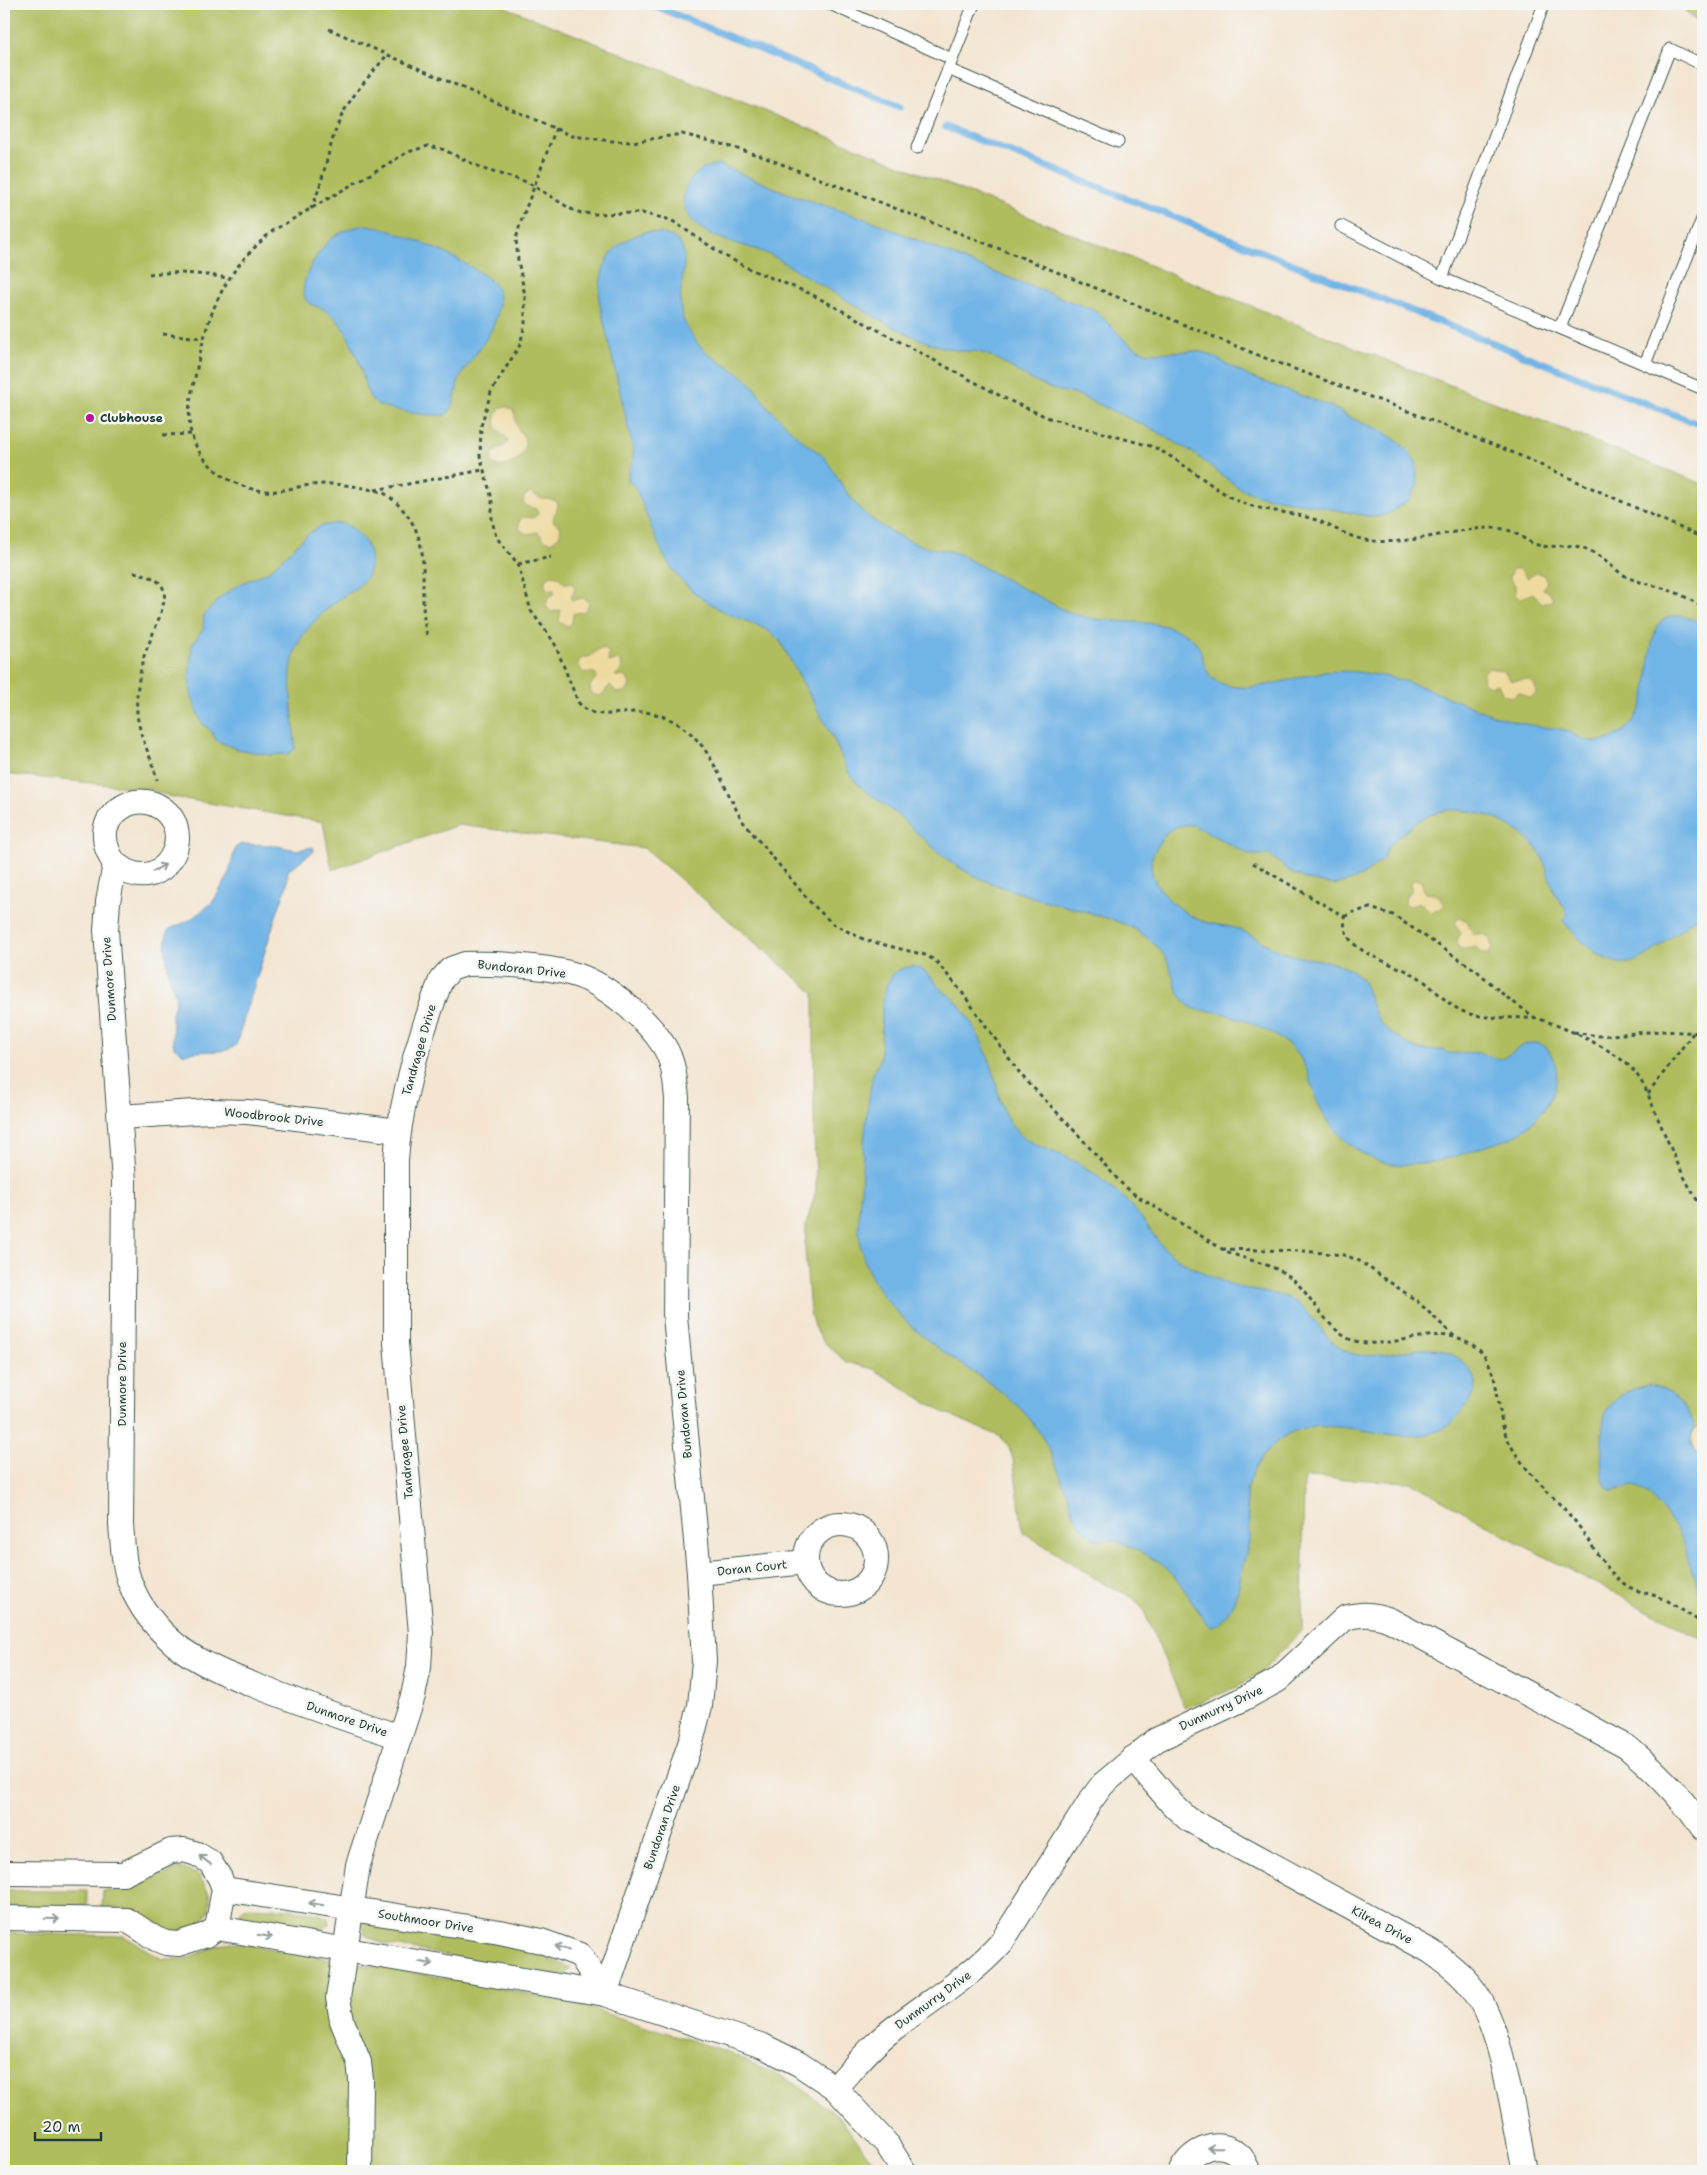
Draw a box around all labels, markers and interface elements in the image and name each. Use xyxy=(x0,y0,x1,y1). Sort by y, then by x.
place label: Clubhouse xyxy=(100,410,163,426)
marker: Clubhouse xyxy=(84,412,96,424)
one-way arrow xyxy=(152,863,166,873)
street label: Dunmore Drive xyxy=(98,936,120,1022)
street label: Bundoran Drive xyxy=(477,956,567,982)
street label: Tandragee Drive xyxy=(398,1002,440,1098)
street label: Woodbrook Drive xyxy=(223,1104,325,1130)
street label: Dunmore Drive xyxy=(114,1341,130,1426)
street label: Bundoran Drive xyxy=(672,1369,696,1459)
street label: Tandragee Drive xyxy=(393,1404,417,1500)
street label: Doran Court xyxy=(716,1556,788,1580)
street label: Dunmurry Drive xyxy=(1177,1682,1266,1734)
street label: Dunmore Drive xyxy=(304,1698,390,1740)
street label: Bundoran Drive xyxy=(640,1782,684,1872)
one-way arrow xyxy=(198,1855,212,1865)
one-way arrow xyxy=(308,1898,324,1908)
street label: Kilrea Drive xyxy=(1349,1902,1416,1948)
street label: Southmoor Drive xyxy=(377,1906,475,1937)
one-way arrow xyxy=(44,1914,60,1924)
one-way arrow xyxy=(257,1932,273,1942)
one-way arrow xyxy=(554,1943,570,1952)
one-way arrow xyxy=(417,1958,433,1968)
street label: Dunmurry Drive xyxy=(892,1967,974,2033)
scale bar xyxy=(35,2110,101,2142)
text: 20 m xyxy=(42,2117,81,2137)
one-way arrow xyxy=(1207,2143,1223,2153)

